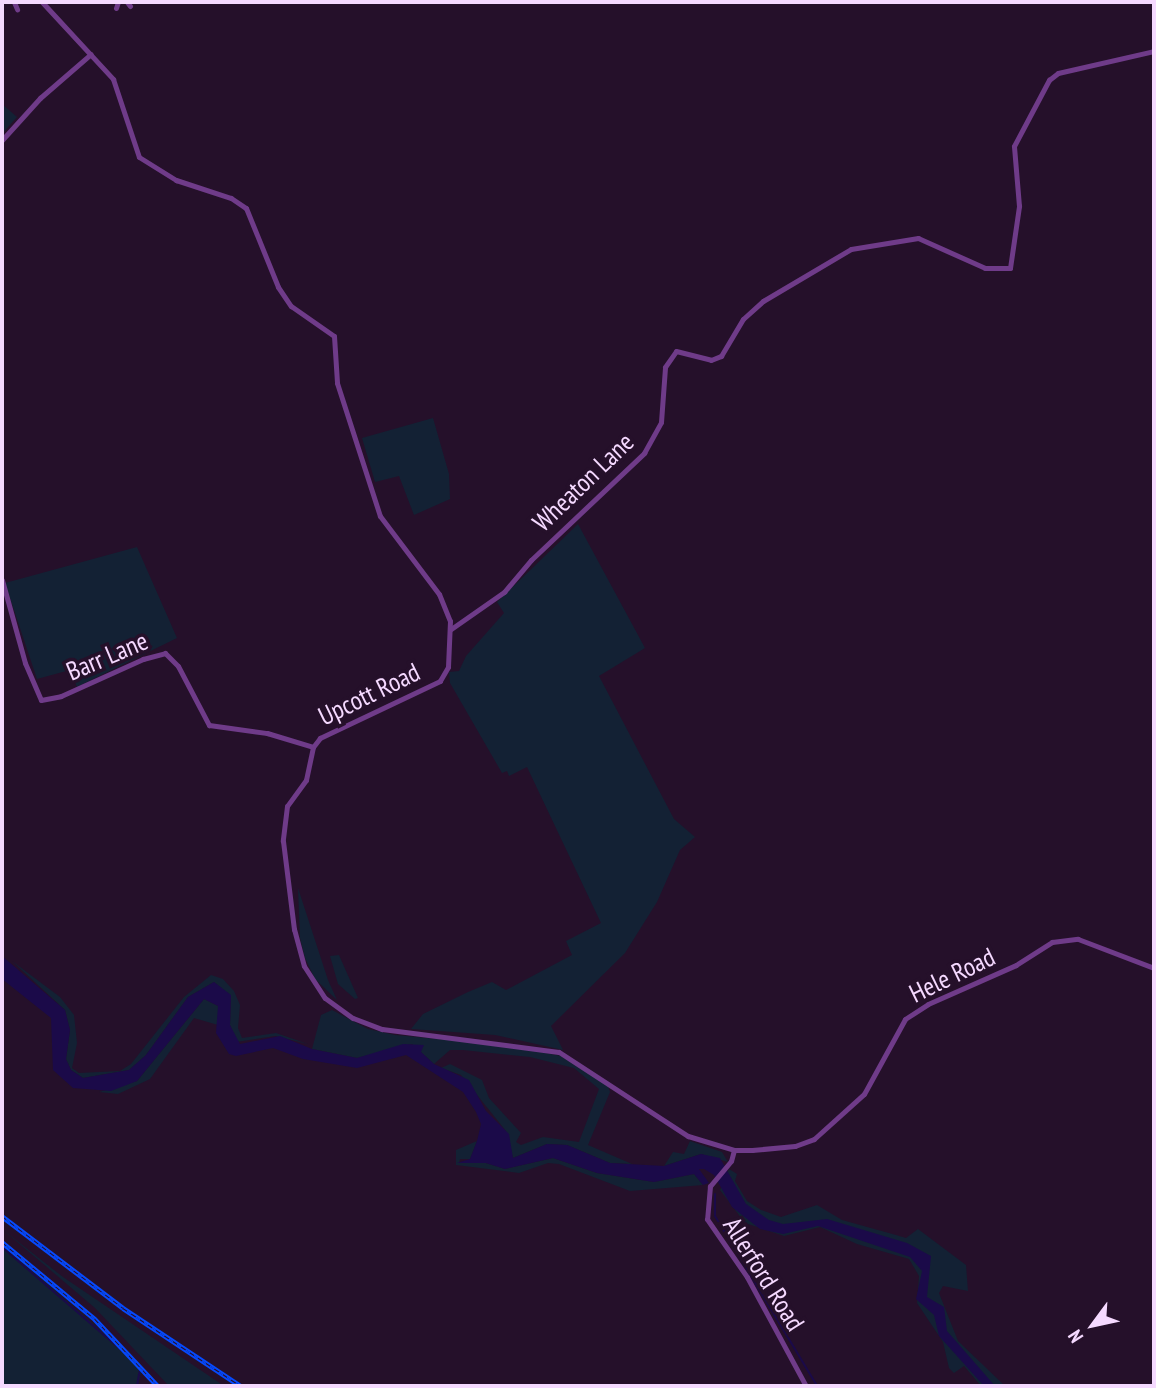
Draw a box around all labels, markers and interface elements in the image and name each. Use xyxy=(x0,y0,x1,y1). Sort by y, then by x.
street label: Wheaton Lane xyxy=(526,426,640,538)
street label: Barr Lane xyxy=(62,625,152,687)
street label: Upcott Road xyxy=(313,656,425,732)
street label: Hele Road xyxy=(904,941,1000,1009)
street label: Allerford Road xyxy=(717,1211,811,1337)
north arrow xyxy=(1058,1290,1128,1360)
text: N xyxy=(1063,1326,1088,1347)

